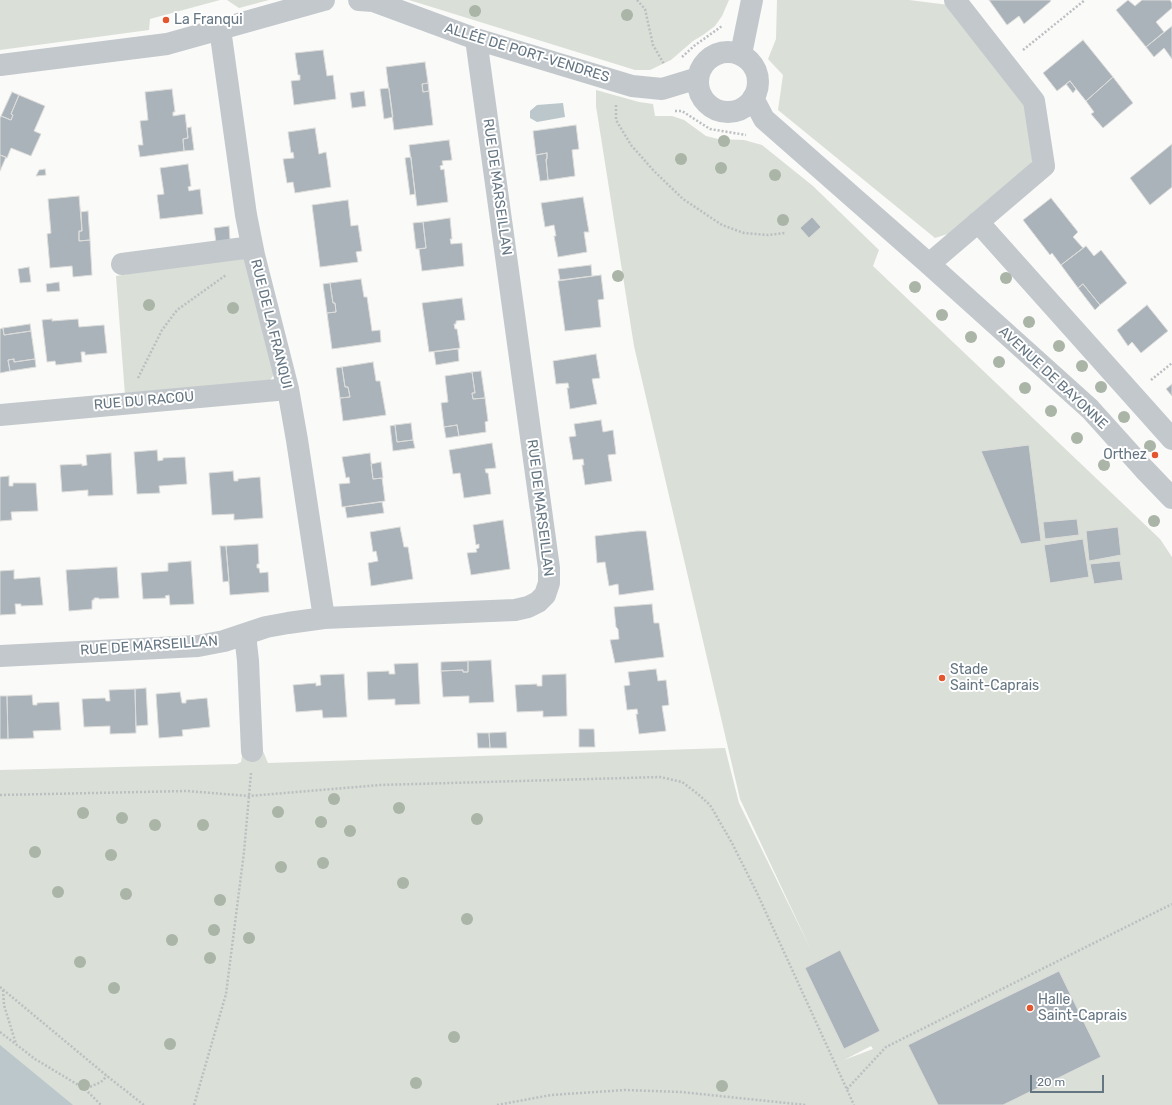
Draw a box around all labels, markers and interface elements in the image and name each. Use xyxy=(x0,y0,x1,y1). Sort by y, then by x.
place label: La Franqui xyxy=(174,12,243,28)
marker: La Franqui xyxy=(161,15,171,25)
street label: ALLÉE DE PORT-VENDRES xyxy=(443,20,611,86)
street label: RUE DE MARSEILLAN xyxy=(479,117,515,257)
street label: RUE DE LA FRANQUI xyxy=(247,258,295,390)
street label: AVENUE DE BAYONNE xyxy=(995,323,1111,433)
street label: RUE DU RACOU xyxy=(93,388,195,414)
street label: RUE DE MARSEILLAN xyxy=(523,438,557,578)
place label: Orthez xyxy=(1103,447,1147,463)
marker: Orthez xyxy=(1150,450,1160,460)
street label: RUE DE MARSEILLAN xyxy=(80,633,218,659)
place label: Stade Saint-Caprais xyxy=(950,662,1039,694)
marker: Stade Saint-Caprais xyxy=(937,673,947,683)
place label: Halle Saint-Caprais xyxy=(1038,992,1127,1024)
marker: Halle Saint-Caprais xyxy=(1025,1003,1035,1013)
scale bar xyxy=(1032,1067,1106,1093)
text: 20 m xyxy=(1037,1075,1065,1089)

